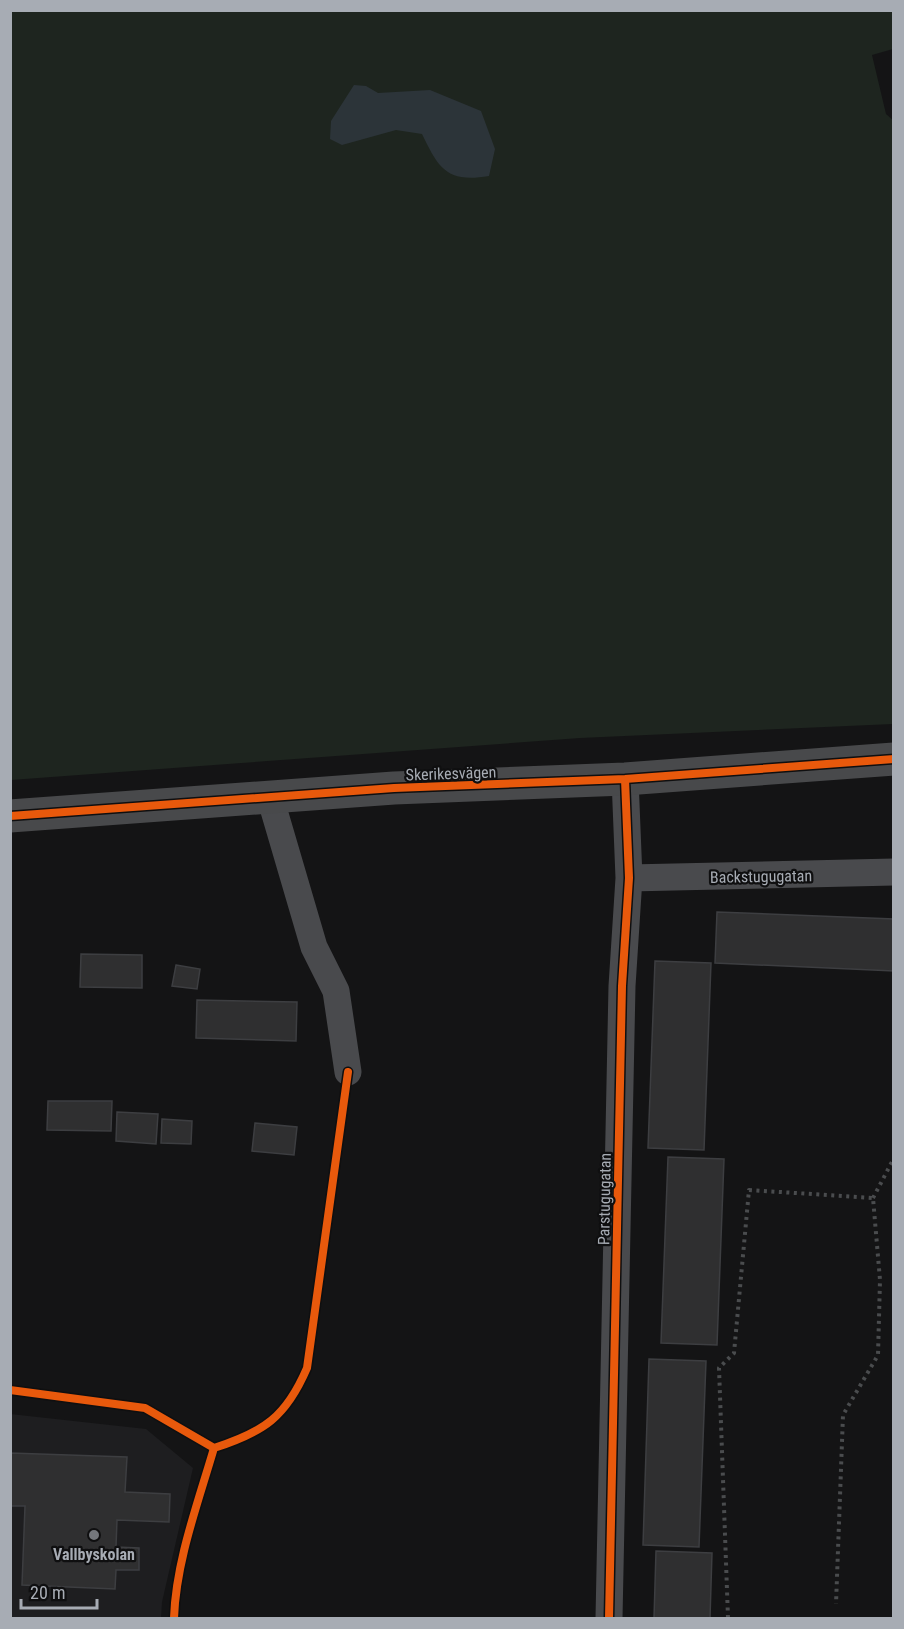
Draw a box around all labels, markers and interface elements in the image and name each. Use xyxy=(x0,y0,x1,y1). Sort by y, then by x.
street label: Skerikesvägen xyxy=(405,762,497,785)
street label: Backstugugatan xyxy=(710,866,812,887)
street label: Parstugugatan xyxy=(594,1153,615,1245)
marker: Vallbyskolan xyxy=(87,1528,101,1542)
place label: Vallbyskolan xyxy=(53,1545,135,1564)
scale bar xyxy=(21,1572,98,1610)
text: 20 m xyxy=(30,1582,65,1603)

